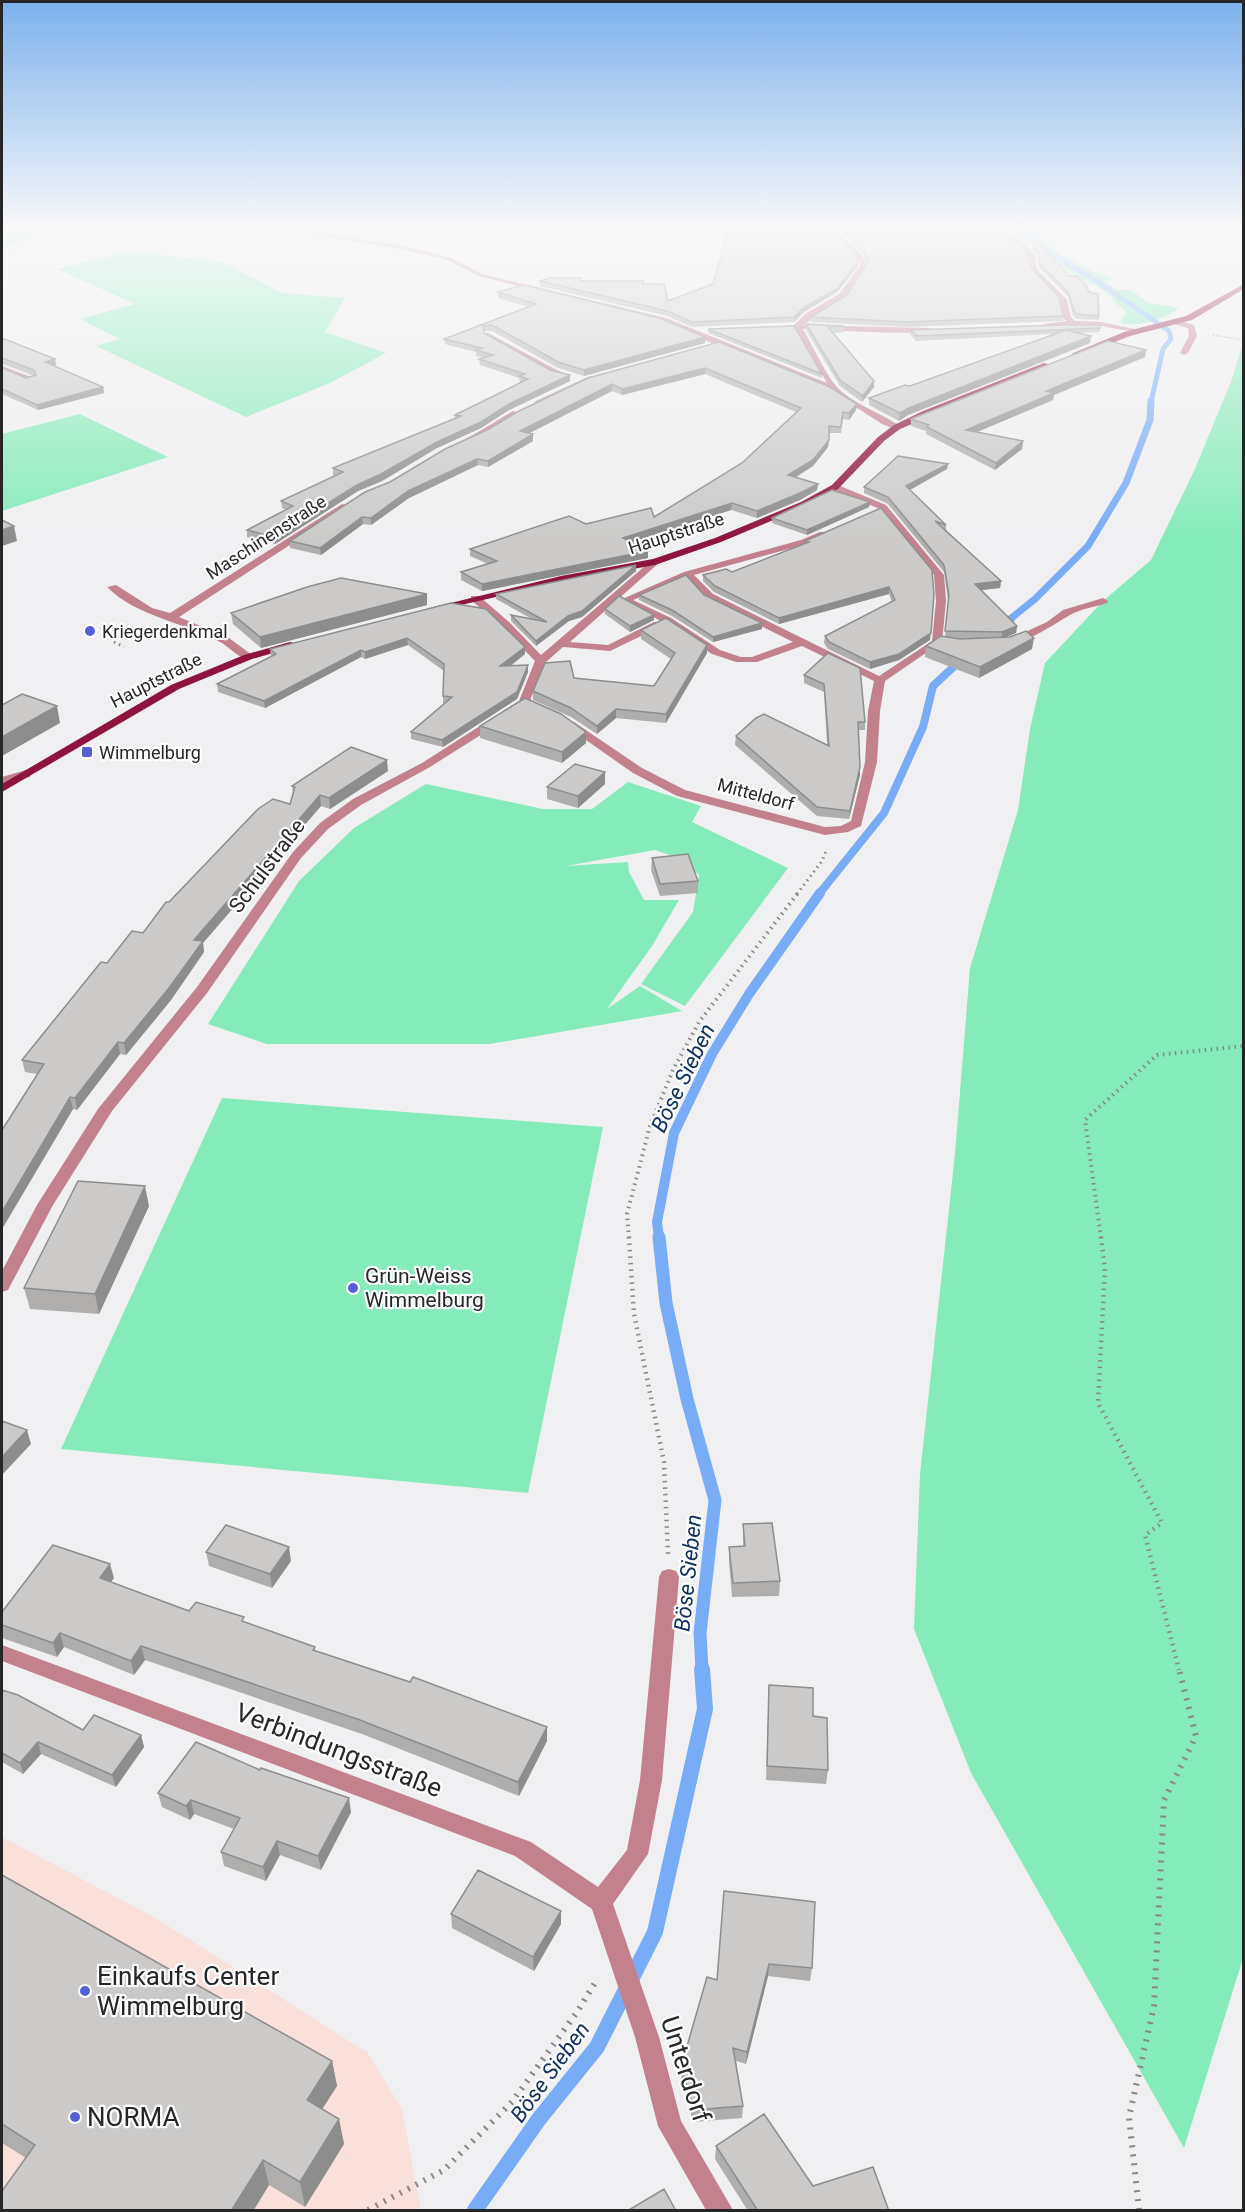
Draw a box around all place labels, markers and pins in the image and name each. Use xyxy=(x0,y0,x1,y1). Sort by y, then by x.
place label: Kriegerdenkmal xyxy=(102,621,228,642)
marker: Kriegerdenkmal xyxy=(83,624,97,638)
place label: Wimmelburg xyxy=(99,742,201,763)
marker: Wimmelburg xyxy=(80,745,94,759)
place label: Grün-Weiss Wimmelburg xyxy=(365,1264,484,1312)
marker: Grün-Weiss Wimmelburg xyxy=(346,1281,360,1295)
place label: Einkaufs Center Wimmelburg xyxy=(97,1961,279,2021)
marker: Einkaufs Center Wimmelburg xyxy=(78,1984,92,1998)
place label: NORMA xyxy=(87,2102,179,2132)
marker: NORMA xyxy=(68,2110,82,2124)

